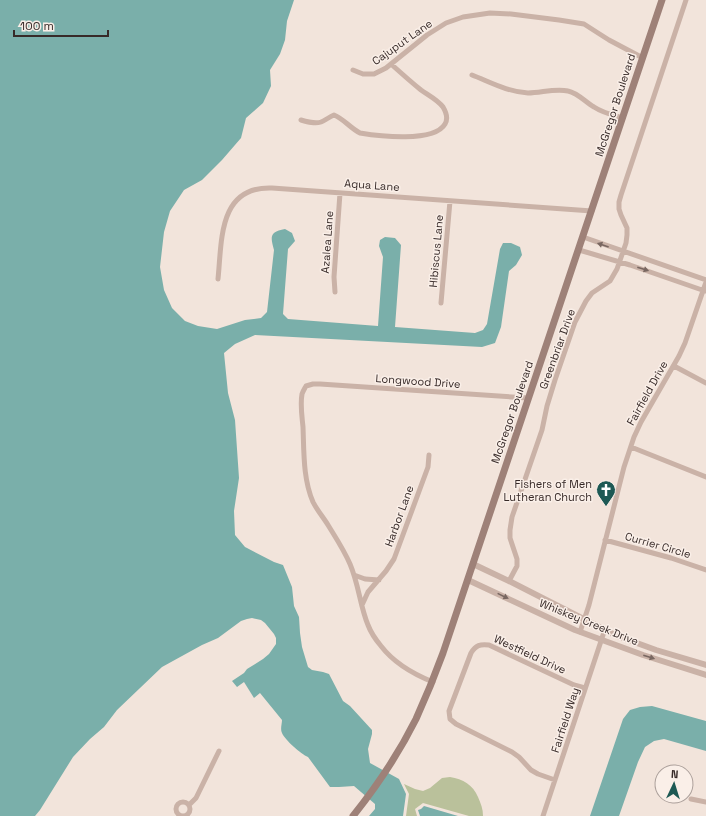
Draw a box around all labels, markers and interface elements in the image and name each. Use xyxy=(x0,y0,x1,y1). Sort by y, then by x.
scale bar xyxy=(14,12,108,38)
street label: Cajuput Lane xyxy=(369,16,435,68)
text: 100 m xyxy=(20,18,54,34)
street label: McGregor Boulevard xyxy=(592,52,638,158)
street label: Aqua Lane xyxy=(344,176,400,194)
street label: Azalea Lane xyxy=(318,210,336,274)
street label: Hibiscus Lane xyxy=(426,214,446,288)
one-way arrow xyxy=(596,241,608,247)
one-way arrow xyxy=(637,267,649,273)
street label: Greenbriar Drive xyxy=(536,307,578,391)
street label: Fairfield Drive xyxy=(623,358,671,428)
street label: McGregor Boulevard xyxy=(488,359,536,465)
street label: Longwood Drive xyxy=(375,371,461,391)
place label: Fishers of Men Lutheran Church xyxy=(503,477,592,504)
church icon: Fishers of Men Lutheran Church xyxy=(595,479,617,507)
street label: Harbor Lane xyxy=(381,483,417,549)
street label: Currier Circle xyxy=(624,529,692,561)
one-way arrow xyxy=(497,593,509,599)
street label: Whiskey Creek Drive xyxy=(537,596,641,648)
street label: Westfield Drive xyxy=(492,631,568,677)
one-way arrow xyxy=(643,654,655,660)
street label: Fairfield Way xyxy=(548,686,582,754)
north arrow xyxy=(654,764,694,804)
text: N xyxy=(671,767,679,781)

